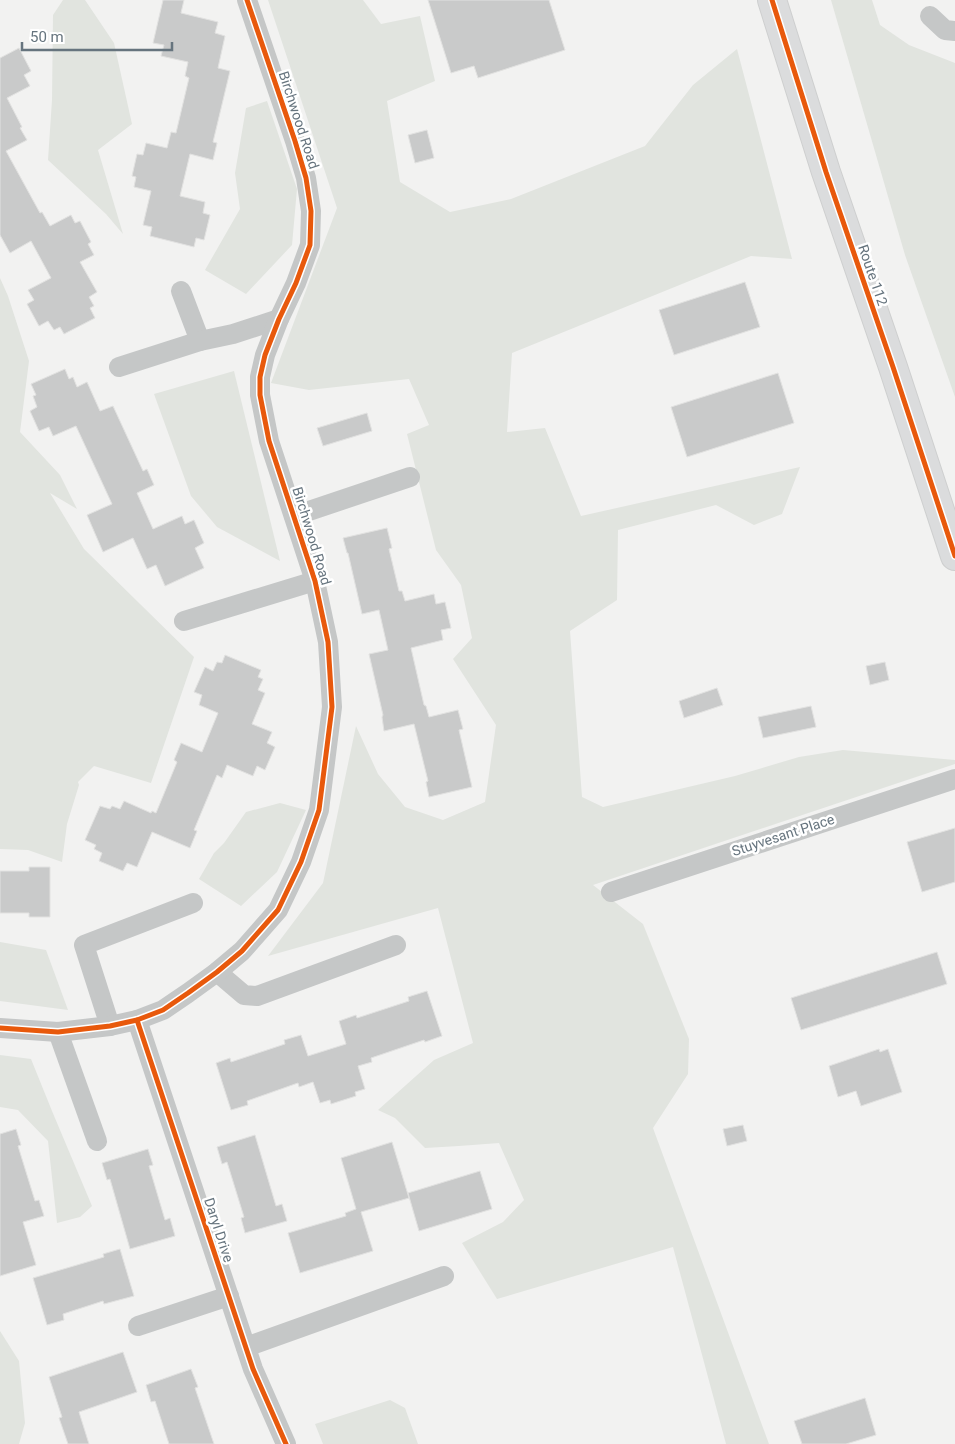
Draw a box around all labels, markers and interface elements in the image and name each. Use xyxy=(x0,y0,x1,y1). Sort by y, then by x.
scale bar xyxy=(22,20,172,52)
text: 50 m xyxy=(30,28,64,46)
street label: Birchwood Road xyxy=(276,69,322,171)
street label: Route 112 xyxy=(855,242,891,308)
street label: Birchwood Road xyxy=(289,485,335,587)
street label: Stuyvesant Place xyxy=(730,811,836,859)
street label: Daryl Drive xyxy=(201,1196,237,1264)

